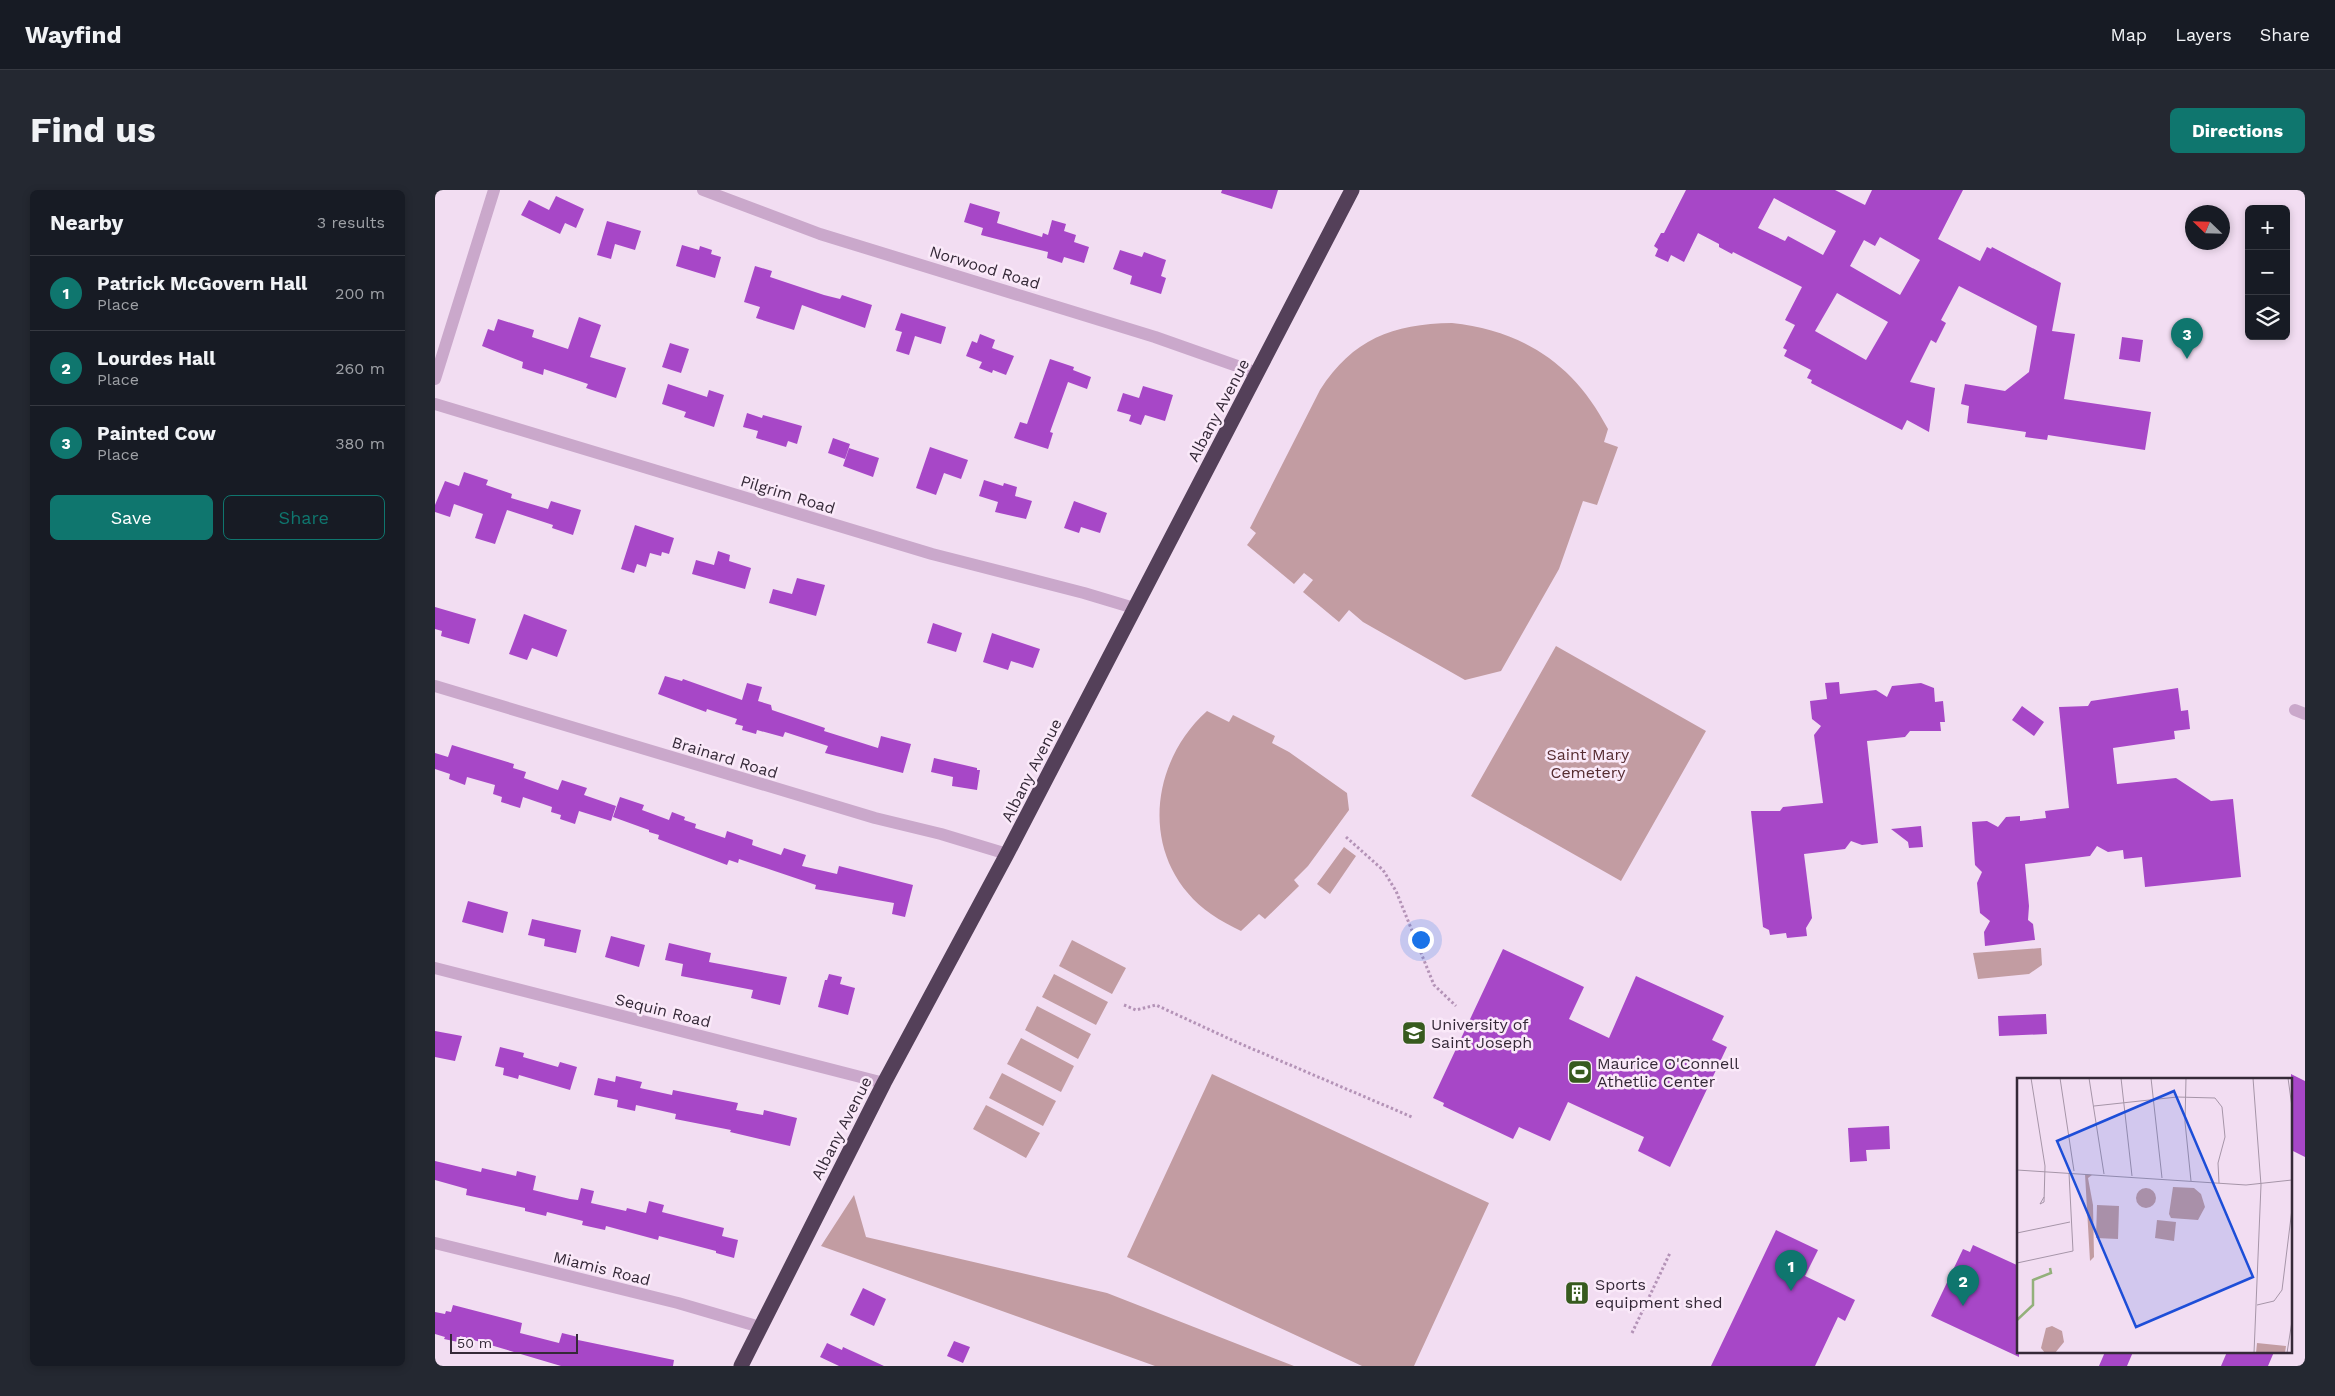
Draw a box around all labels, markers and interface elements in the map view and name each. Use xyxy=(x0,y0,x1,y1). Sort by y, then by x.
text: Wayfind xyxy=(25,21,121,49)
text: Map xyxy=(2110,24,2147,45)
text: Layers xyxy=(2175,24,2232,45)
text: Share xyxy=(2260,24,2310,45)
button: Directions xyxy=(2170,108,2305,153)
text: Find us xyxy=(30,109,156,151)
north arrow xyxy=(2185,205,2230,250)
map controls xyxy=(2245,205,2290,340)
button: + xyxy=(2245,205,2290,250)
text: Nearby xyxy=(50,210,123,235)
text: 3 results xyxy=(317,213,385,232)
street label: Norwood Road xyxy=(927,242,1042,293)
button: − xyxy=(2245,250,2290,295)
text: Patrick McGovern Hall xyxy=(97,272,307,295)
text: 1 xyxy=(63,284,69,303)
text: 200 m xyxy=(335,284,385,303)
text: Place xyxy=(97,295,139,314)
button: layers xyxy=(2245,295,2290,340)
pin: 3 xyxy=(2171,318,2203,359)
text: Lourdes Hall xyxy=(97,347,215,370)
street label: Albany Avenue xyxy=(1183,356,1253,465)
text: 2 xyxy=(61,359,71,378)
text: 260 m xyxy=(335,359,385,378)
text: Place xyxy=(97,370,139,389)
text: Painted Cow xyxy=(97,422,216,445)
text: 3 xyxy=(61,434,71,453)
text: 380 m xyxy=(335,434,385,453)
text: Place xyxy=(97,445,139,464)
street label: Pilgrim Road xyxy=(738,471,837,518)
button: Save xyxy=(50,495,213,540)
button: Share xyxy=(223,495,385,540)
street label: Albany Avenue xyxy=(997,715,1066,825)
street label: Brainard Road xyxy=(670,732,780,783)
park label: Saint Mary Cemetery xyxy=(1547,745,1630,782)
your location xyxy=(1408,927,1434,953)
street label: Sequin Road xyxy=(613,989,713,1032)
place label: University of Saint Joseph xyxy=(1431,1015,1532,1052)
school or university icon: University of Saint Joseph xyxy=(1401,1020,1427,1046)
place label: Maurice O'Connell Athetlic Center xyxy=(1597,1054,1739,1091)
sports icon: Maurice O'Connell Athetlic Center xyxy=(1567,1059,1593,1085)
street label: Albany Avenue xyxy=(807,1073,876,1183)
inset map xyxy=(2017,1078,2293,1354)
street label: Miamis Road xyxy=(551,1247,652,1290)
pin: 1 xyxy=(1775,1250,1807,1291)
pin: 2 xyxy=(1947,1265,1979,1306)
place label: Sports equipment shed xyxy=(1595,1275,1722,1312)
building icon: Sports equipment shed xyxy=(1564,1280,1590,1306)
scale bar xyxy=(450,1331,577,1354)
text: 50 m xyxy=(457,1335,492,1351)

